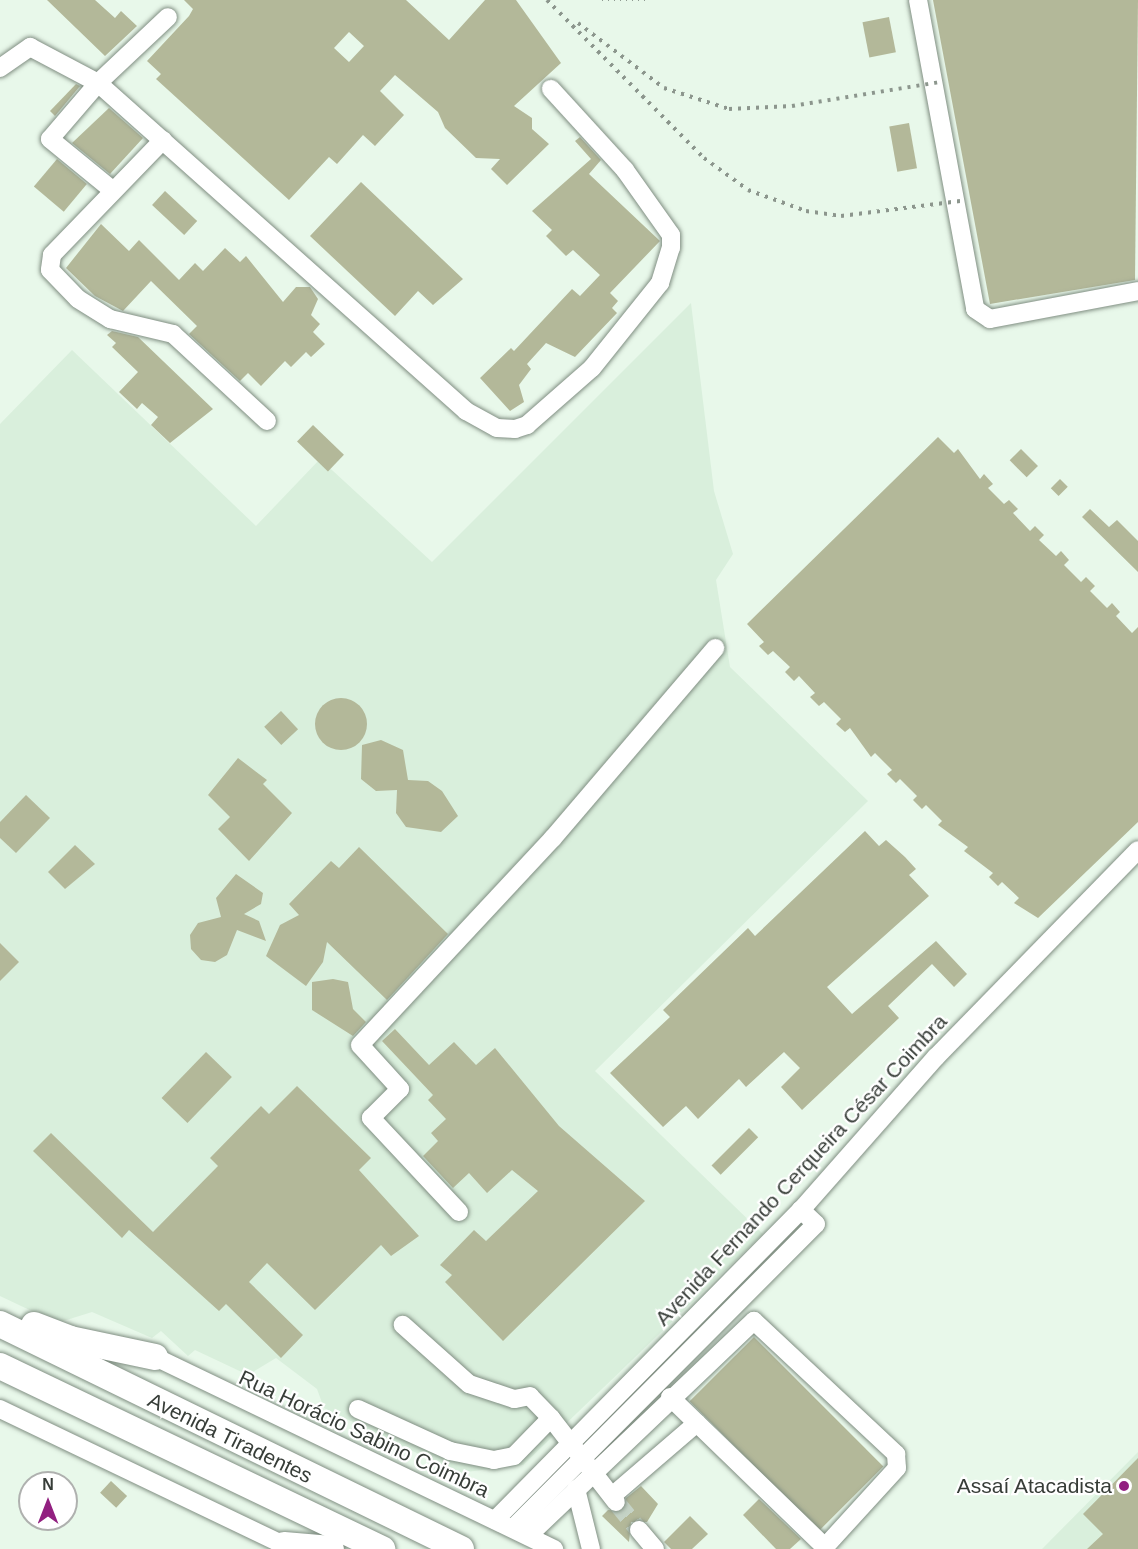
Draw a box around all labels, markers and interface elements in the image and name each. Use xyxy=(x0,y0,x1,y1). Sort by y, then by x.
street label: Avenida Fernando Cerqueira César Coimbra xyxy=(650,1009,952,1331)
street label: Rua Horácio Sabino Coimbra xyxy=(235,1365,493,1503)
street label: Avenida Tiradentes xyxy=(144,1387,316,1489)
north arrow xyxy=(18,1471,78,1531)
place label: Assaí Atacadista xyxy=(956,1473,1112,1499)
text: N xyxy=(42,1476,54,1493)
marker: Assaí Atacadista xyxy=(1117,1479,1131,1493)

